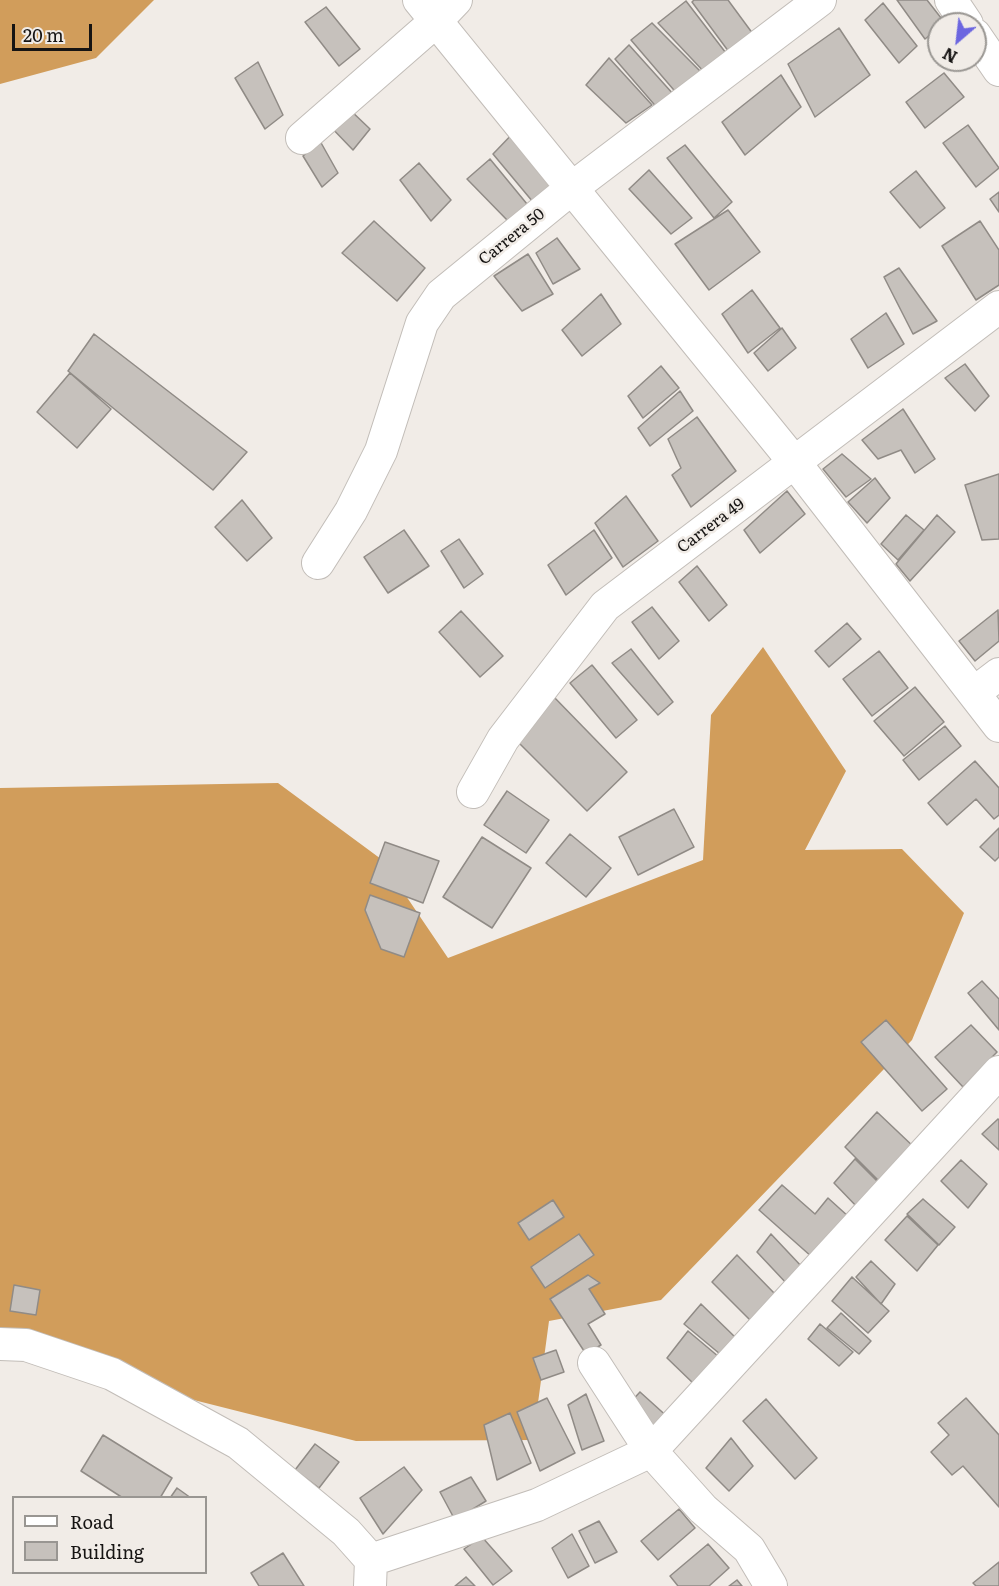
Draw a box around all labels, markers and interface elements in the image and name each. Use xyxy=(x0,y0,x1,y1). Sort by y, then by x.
scale bar xyxy=(15,12,94,50)
north arrow xyxy=(927,12,987,72)
text: 20 m xyxy=(23,21,64,48)
text: N xyxy=(938,42,961,70)
street label: Carrera 50 xyxy=(475,205,549,269)
street label: Carrera 49 xyxy=(674,495,748,557)
legend xyxy=(12,1496,207,1574)
text: Road xyxy=(70,1508,114,1535)
text: Building xyxy=(70,1538,144,1565)

